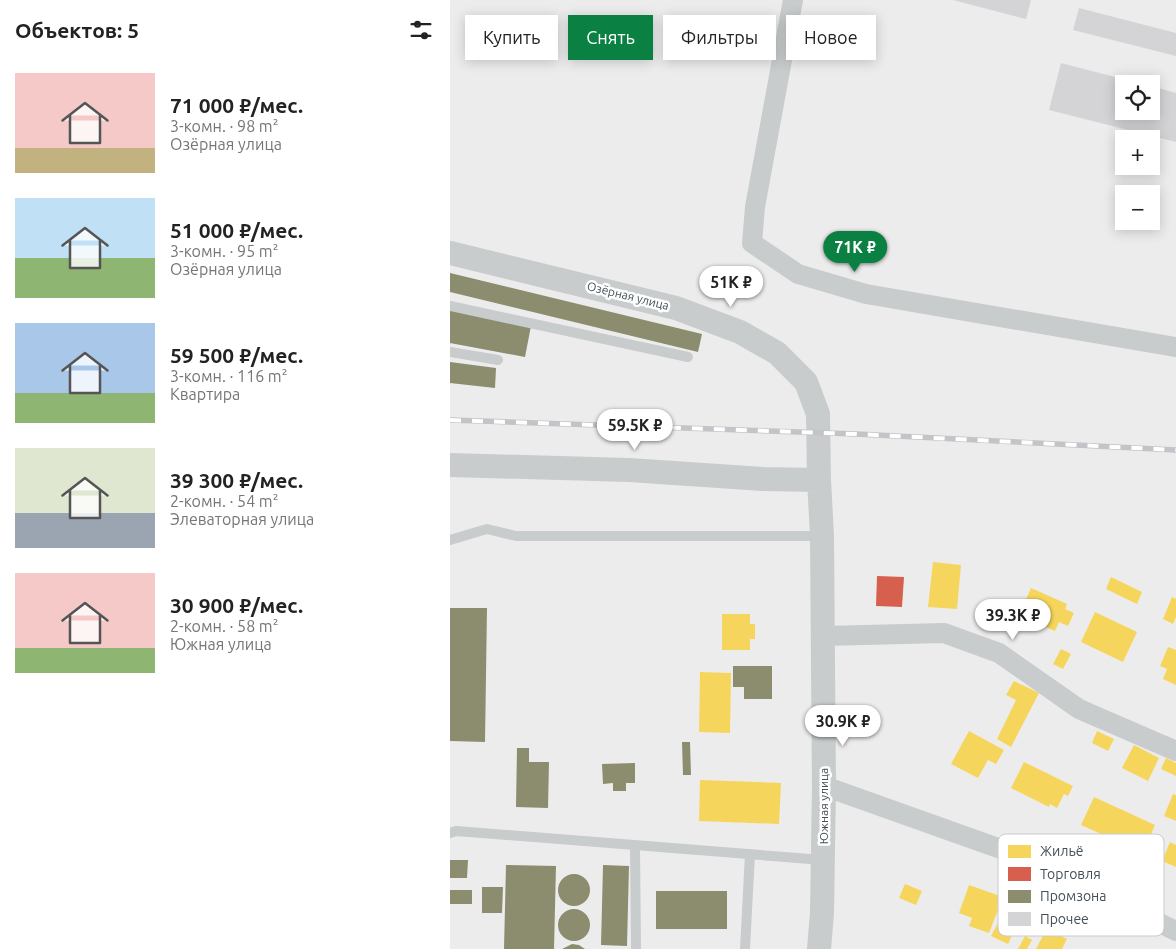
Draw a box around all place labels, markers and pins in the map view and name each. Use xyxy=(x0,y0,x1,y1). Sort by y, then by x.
pin: 71K ₽ xyxy=(820,230,890,273)
pin: 51K ₽ xyxy=(696,266,766,308)
pin: 59.5K ₽ xyxy=(589,408,681,451)
pin: 39.3K ₽ xyxy=(967,598,1059,641)
pin: 30.9K ₽ xyxy=(797,704,889,747)

